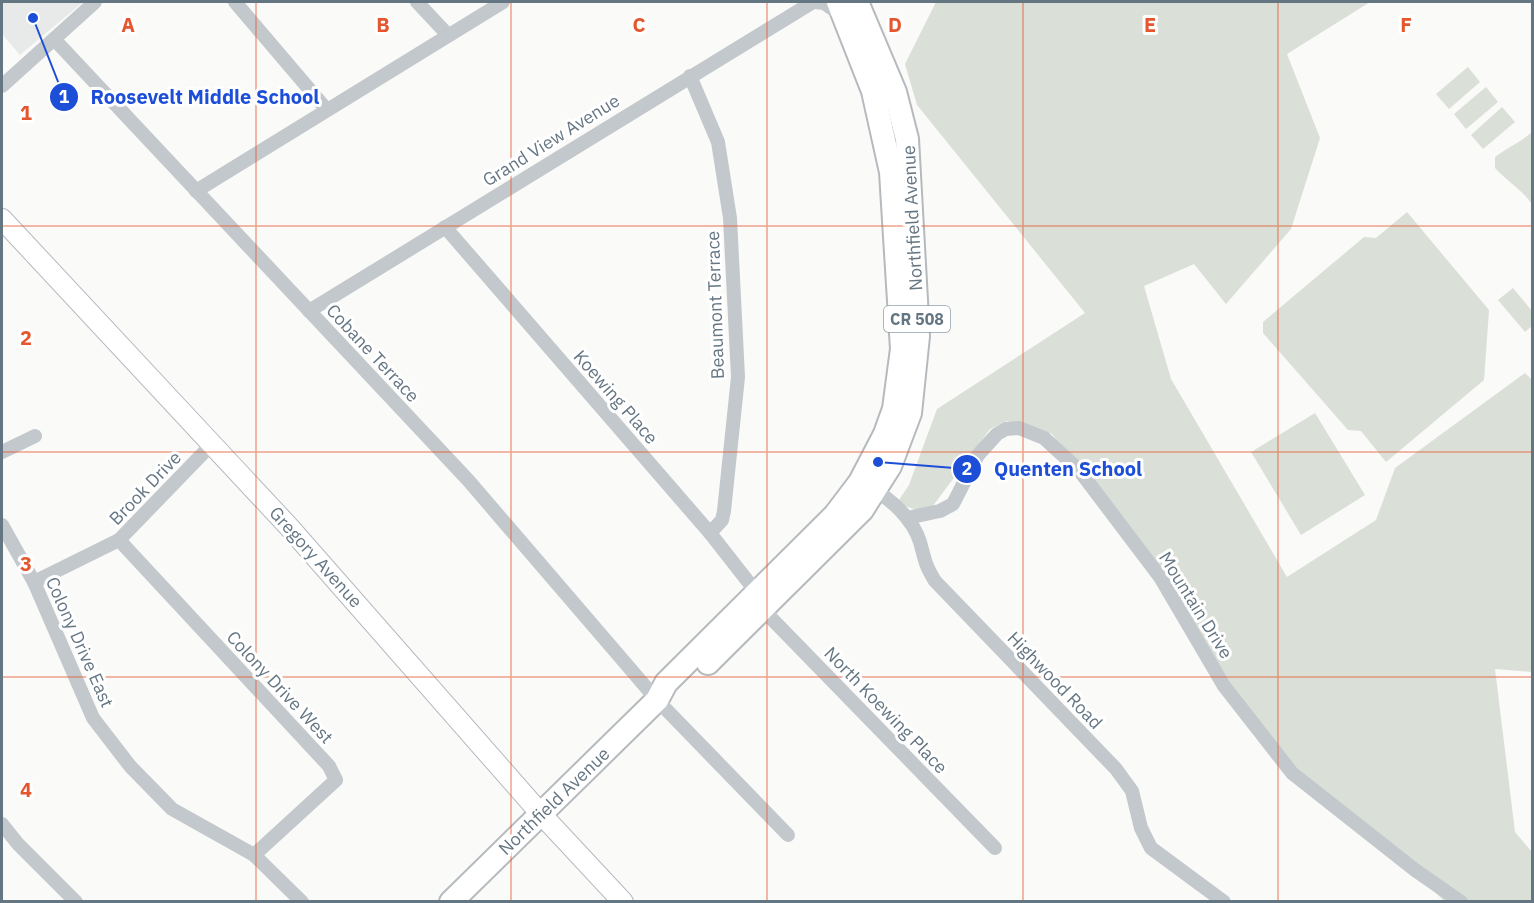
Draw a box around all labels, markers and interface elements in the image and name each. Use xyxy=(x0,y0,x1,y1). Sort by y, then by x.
text: A xyxy=(121,11,135,38)
text: B xyxy=(376,11,390,38)
text: C xyxy=(632,11,646,38)
text: D xyxy=(888,11,902,38)
text: E xyxy=(1144,11,1156,38)
text: F xyxy=(1400,11,1412,38)
callout: Roosevelt Middle School xyxy=(49,78,332,116)
text: Roosevelt Middle School xyxy=(91,83,319,110)
text: 1 xyxy=(59,85,70,108)
street label: Grand View Avenue xyxy=(478,89,624,191)
text: 1 xyxy=(20,99,32,126)
street label: Northfield Avenue xyxy=(897,144,927,291)
street label: Beaumont Terrace xyxy=(701,230,729,380)
street label: Cobane Terrace xyxy=(322,299,425,407)
road number: CR 508 xyxy=(884,306,950,332)
text: 2 xyxy=(20,324,32,351)
street label: Koewing Place xyxy=(569,345,663,449)
street label: Brook Drive xyxy=(104,446,186,530)
callout: Quenten School xyxy=(952,450,1154,488)
text: Quenten School xyxy=(994,455,1142,482)
text: 2 xyxy=(962,457,972,480)
street label: Gregory Avenue xyxy=(264,502,368,613)
street label: Mountain Drive xyxy=(1154,547,1238,663)
text: 3 xyxy=(20,550,32,577)
street label: Colony Drive East xyxy=(41,573,119,711)
street label: Colony Drive West xyxy=(222,626,338,748)
street label: Highwood Road xyxy=(1003,626,1107,734)
street label: North Koewing Place xyxy=(819,642,953,778)
street label: Northfield Avenue xyxy=(494,742,615,860)
text: 4 xyxy=(20,776,32,803)

